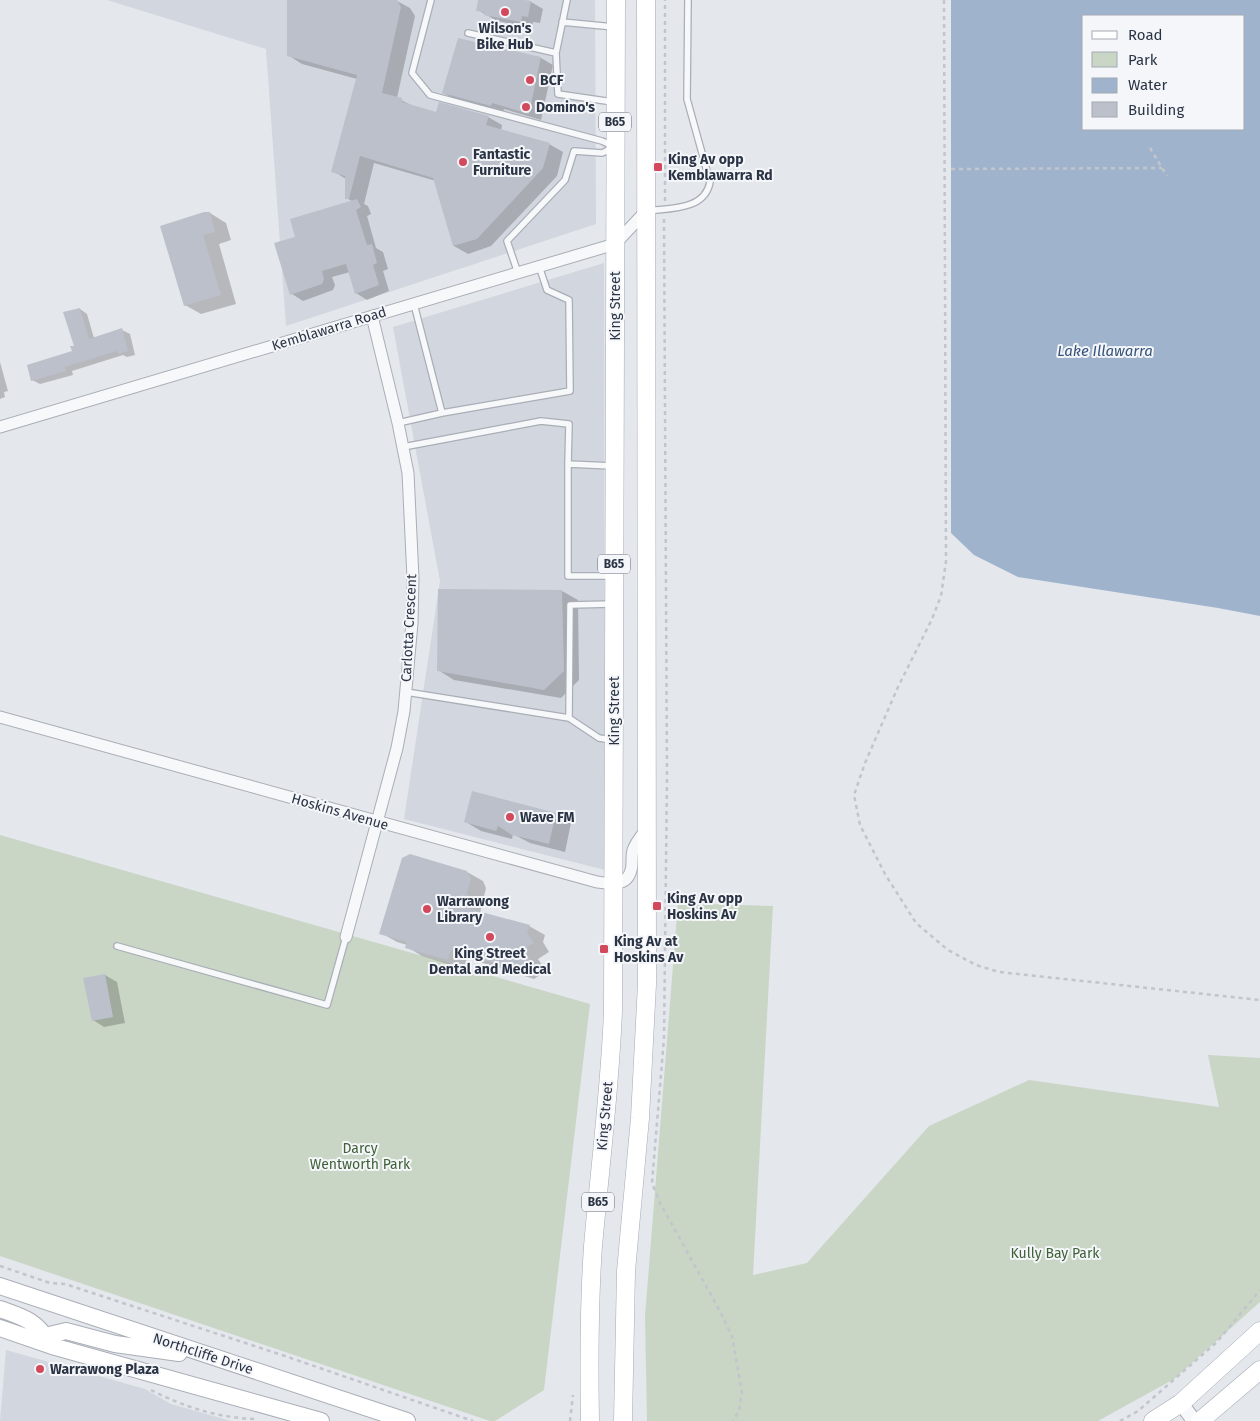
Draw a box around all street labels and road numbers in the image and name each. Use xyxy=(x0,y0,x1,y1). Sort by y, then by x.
road number: B65 xyxy=(599,112,631,132)
street label: King Street xyxy=(607,270,624,341)
street label: Kemblawarra Road xyxy=(270,303,388,355)
road number: B65 xyxy=(598,554,630,574)
street label: Carlotta Crescent xyxy=(398,573,420,683)
street label: King Street xyxy=(606,675,623,746)
street label: Hoskins Avenue xyxy=(289,790,391,834)
street label: King Street xyxy=(594,1080,617,1151)
road number: B65 xyxy=(582,1192,614,1212)
street label: Northcliffe Drive xyxy=(151,1330,255,1378)

